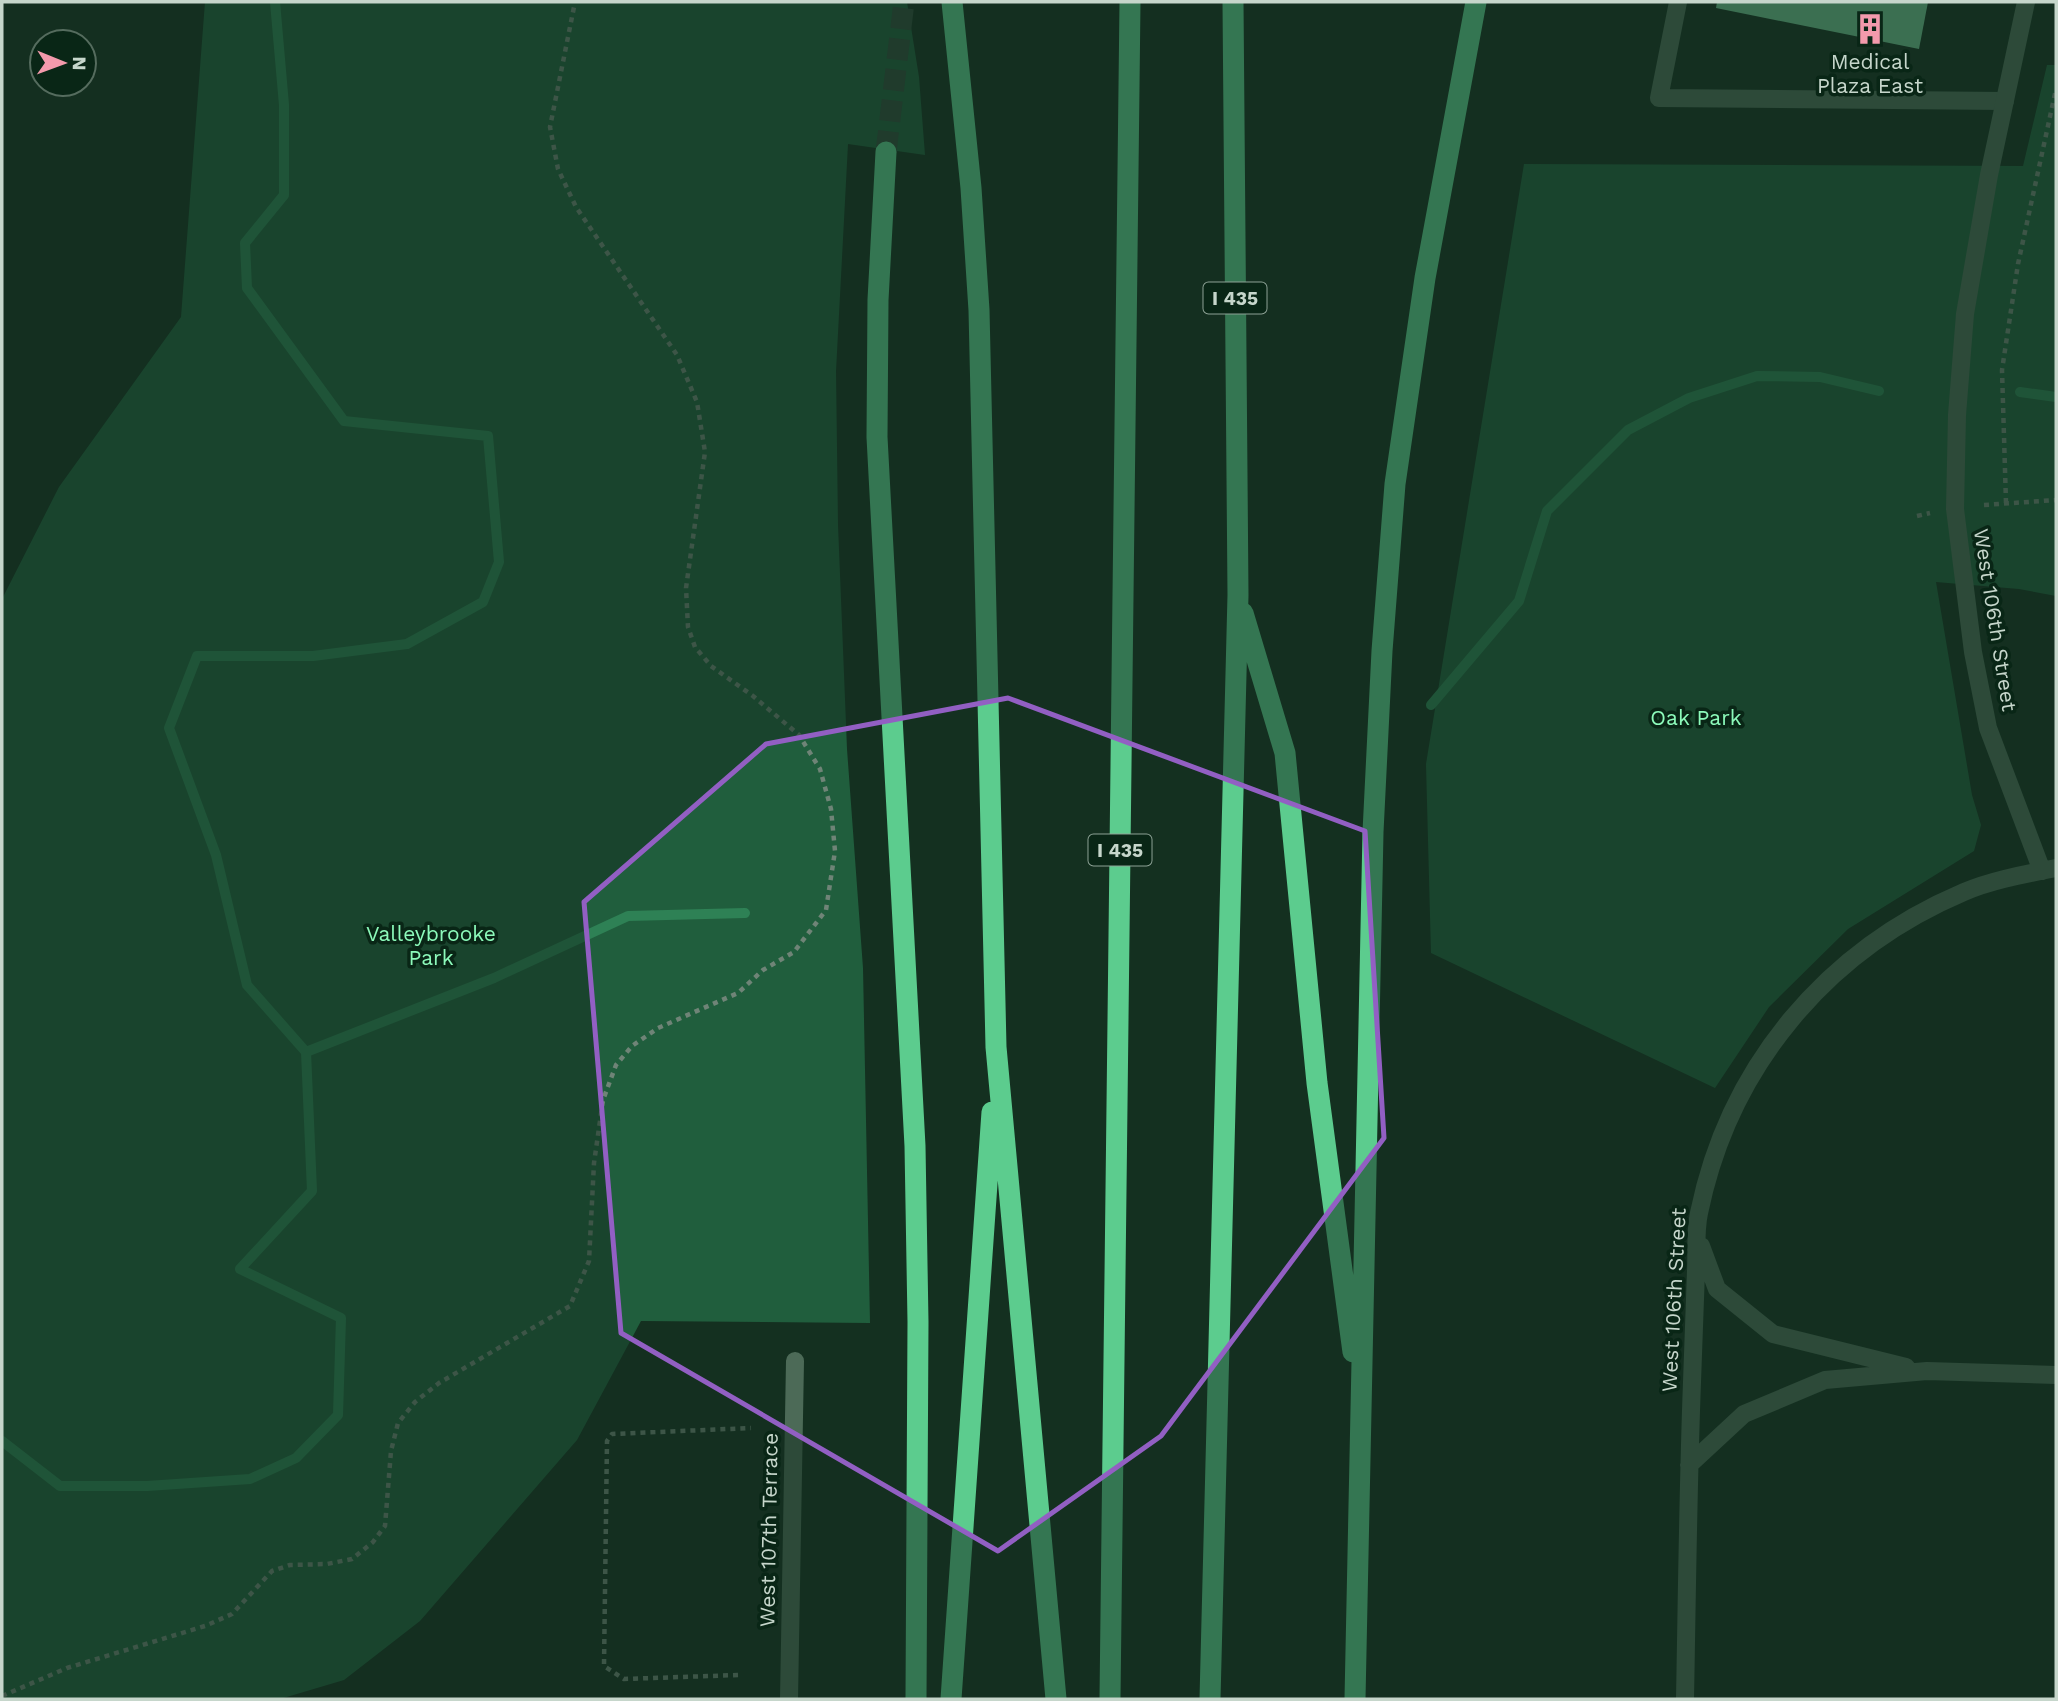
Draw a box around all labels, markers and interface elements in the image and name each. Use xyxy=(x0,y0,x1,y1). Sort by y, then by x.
building icon: Medical Plaza East xyxy=(1853,12,1887,46)
north arrow xyxy=(28,28,98,98)
place label: Medical Plaza East xyxy=(1817,49,1923,98)
text: N xyxy=(68,56,91,71)
road number: I 435 xyxy=(1204,282,1266,314)
street label: West 106th Street xyxy=(1969,527,2022,713)
park label: Oak Park xyxy=(1650,705,1742,730)
road number: I 435 xyxy=(1088,834,1152,866)
park label: Valleybrooke Park xyxy=(366,921,496,970)
street label: West 106th Street xyxy=(1656,1207,1691,1393)
street label: West 107th Terrace xyxy=(754,1433,783,1627)

